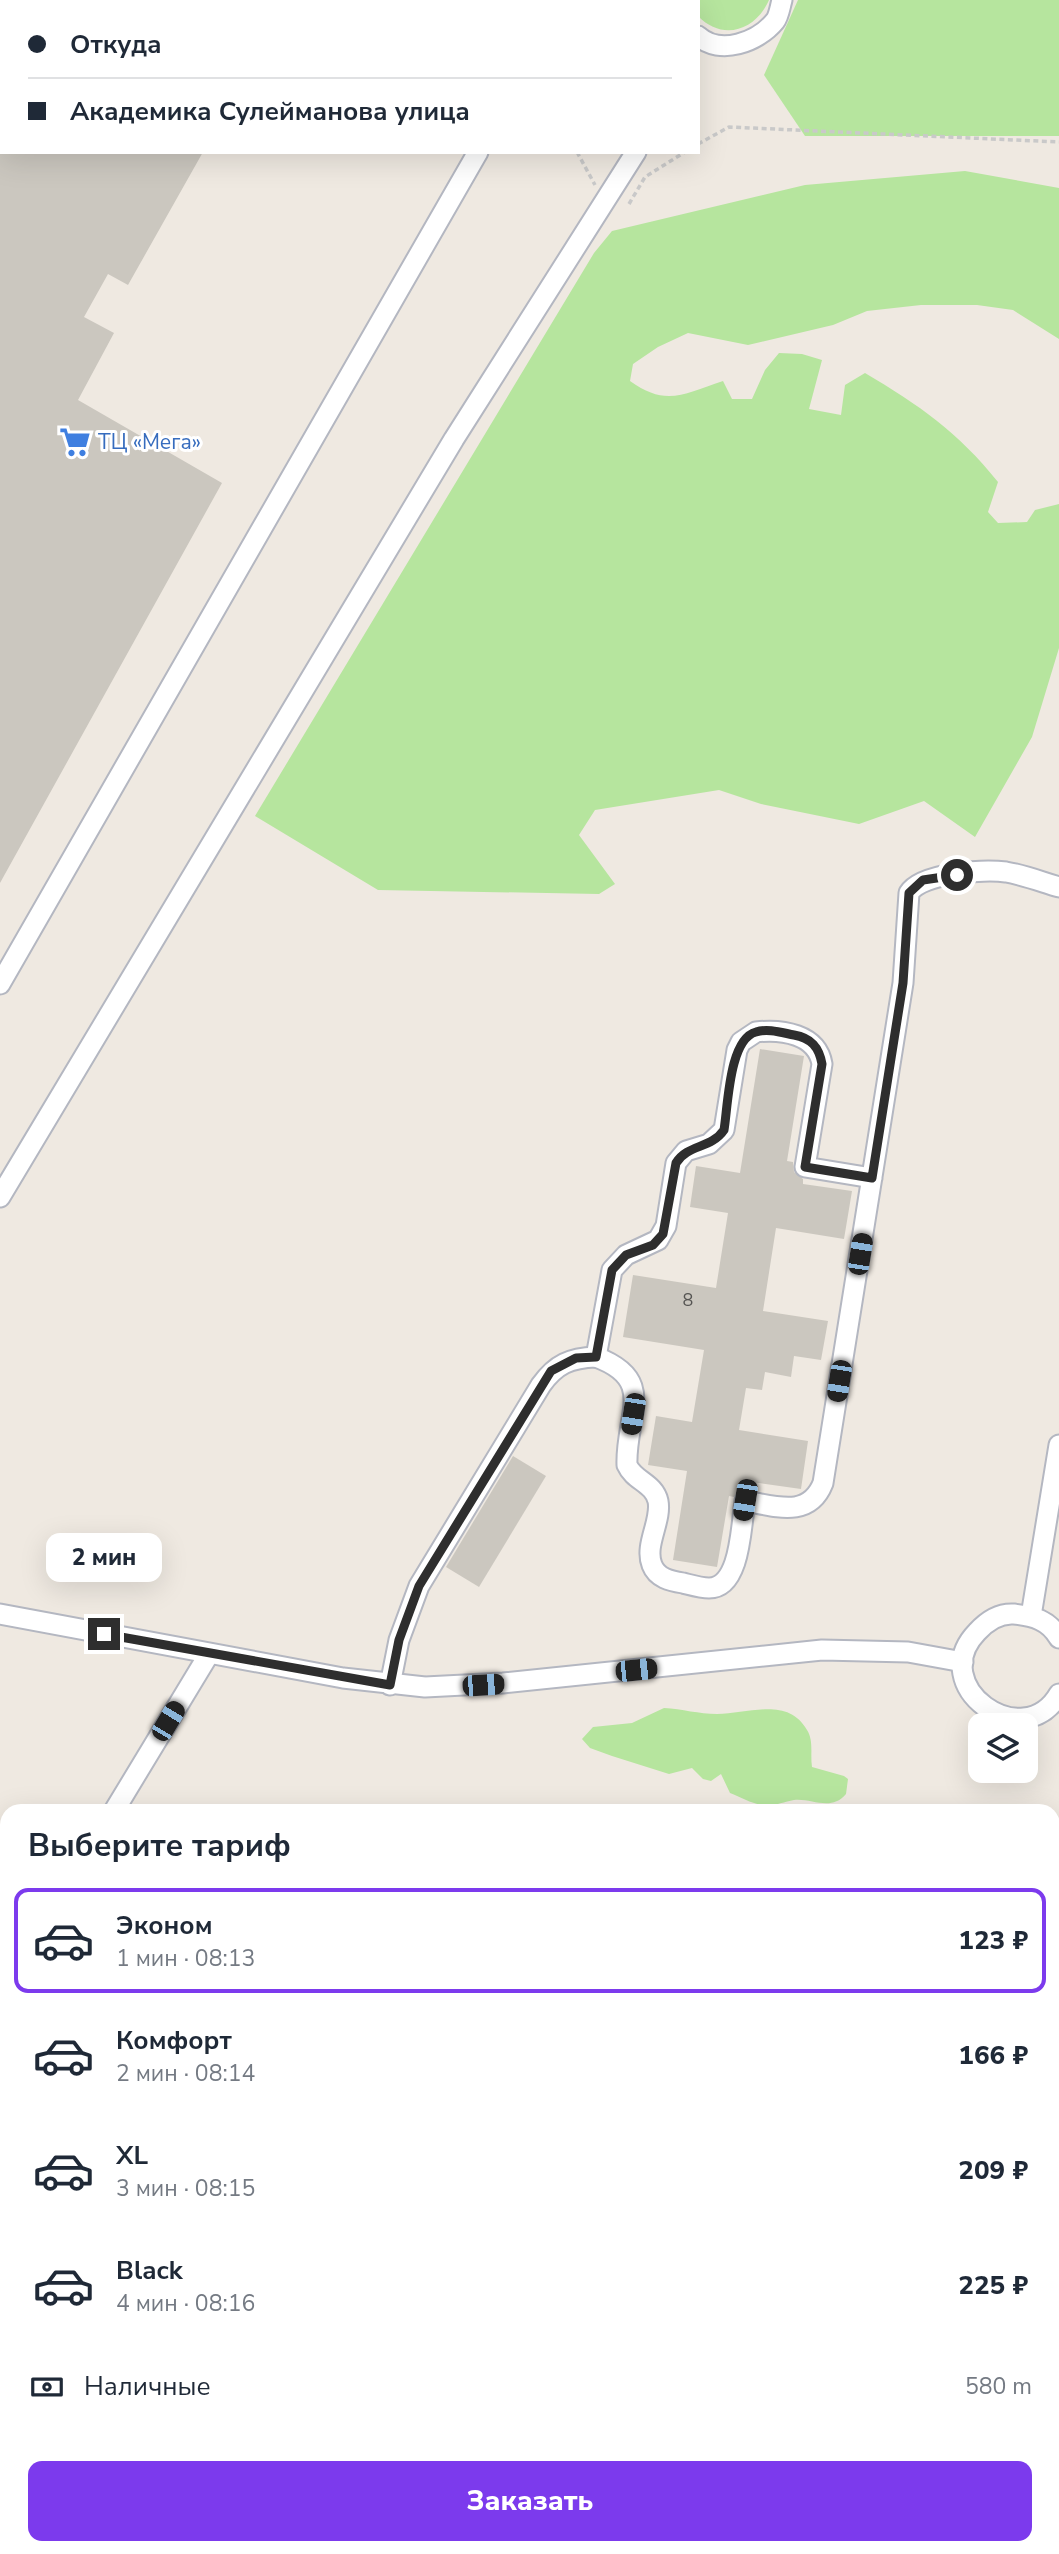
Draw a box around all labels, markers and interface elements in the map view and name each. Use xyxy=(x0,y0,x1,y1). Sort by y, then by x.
text: Откуда xyxy=(70,27,162,62)
text: Академика Сулейманова улица xyxy=(70,94,470,129)
supermarket icon: ТЦ «Мега» xyxy=(58,425,92,459)
place label: ТЦ «Мега» xyxy=(98,428,201,456)
route start xyxy=(941,859,973,891)
car xyxy=(847,1232,874,1276)
house number: 8 xyxy=(683,1288,693,1312)
car xyxy=(826,1359,853,1403)
car xyxy=(620,1392,647,1436)
car xyxy=(732,1478,759,1522)
callout: 2 мин xyxy=(46,1532,162,1582)
text: 2 мин xyxy=(72,1542,136,1573)
route end xyxy=(88,1618,120,1650)
car xyxy=(615,1657,658,1683)
car xyxy=(462,1673,505,1697)
car xyxy=(149,1698,188,1744)
map controls xyxy=(968,1713,1038,1783)
button: layers xyxy=(968,1713,1038,1783)
text: Выберите тариф xyxy=(28,1824,291,1867)
text: Эконом xyxy=(116,1908,213,1943)
icon: car xyxy=(32,1909,95,1972)
text: 123 ₽ xyxy=(958,1923,1028,1958)
text: 1 мин · 08:13 xyxy=(116,1943,255,1974)
text: Комфорт xyxy=(116,2023,232,2058)
icon: car xyxy=(32,2024,95,2087)
text: 166 ₽ xyxy=(958,2038,1028,2073)
text: 2 мин · 08:14 xyxy=(116,2058,255,2089)
text: XL xyxy=(116,2138,148,2173)
icon: car xyxy=(32,2139,95,2202)
text: 209 ₽ xyxy=(958,2153,1028,2188)
text: 3 мин · 08:15 xyxy=(116,2173,255,2204)
text: Black xyxy=(116,2253,183,2288)
icon: car xyxy=(32,2254,95,2317)
text: 225 ₽ xyxy=(958,2268,1028,2303)
text: 4 мин · 08:16 xyxy=(116,2288,255,2319)
icon: cash xyxy=(28,2368,66,2406)
text: Наличные xyxy=(84,2369,211,2404)
text: 580 m xyxy=(965,2371,1032,2402)
button: Заказать xyxy=(28,2461,1032,2541)

